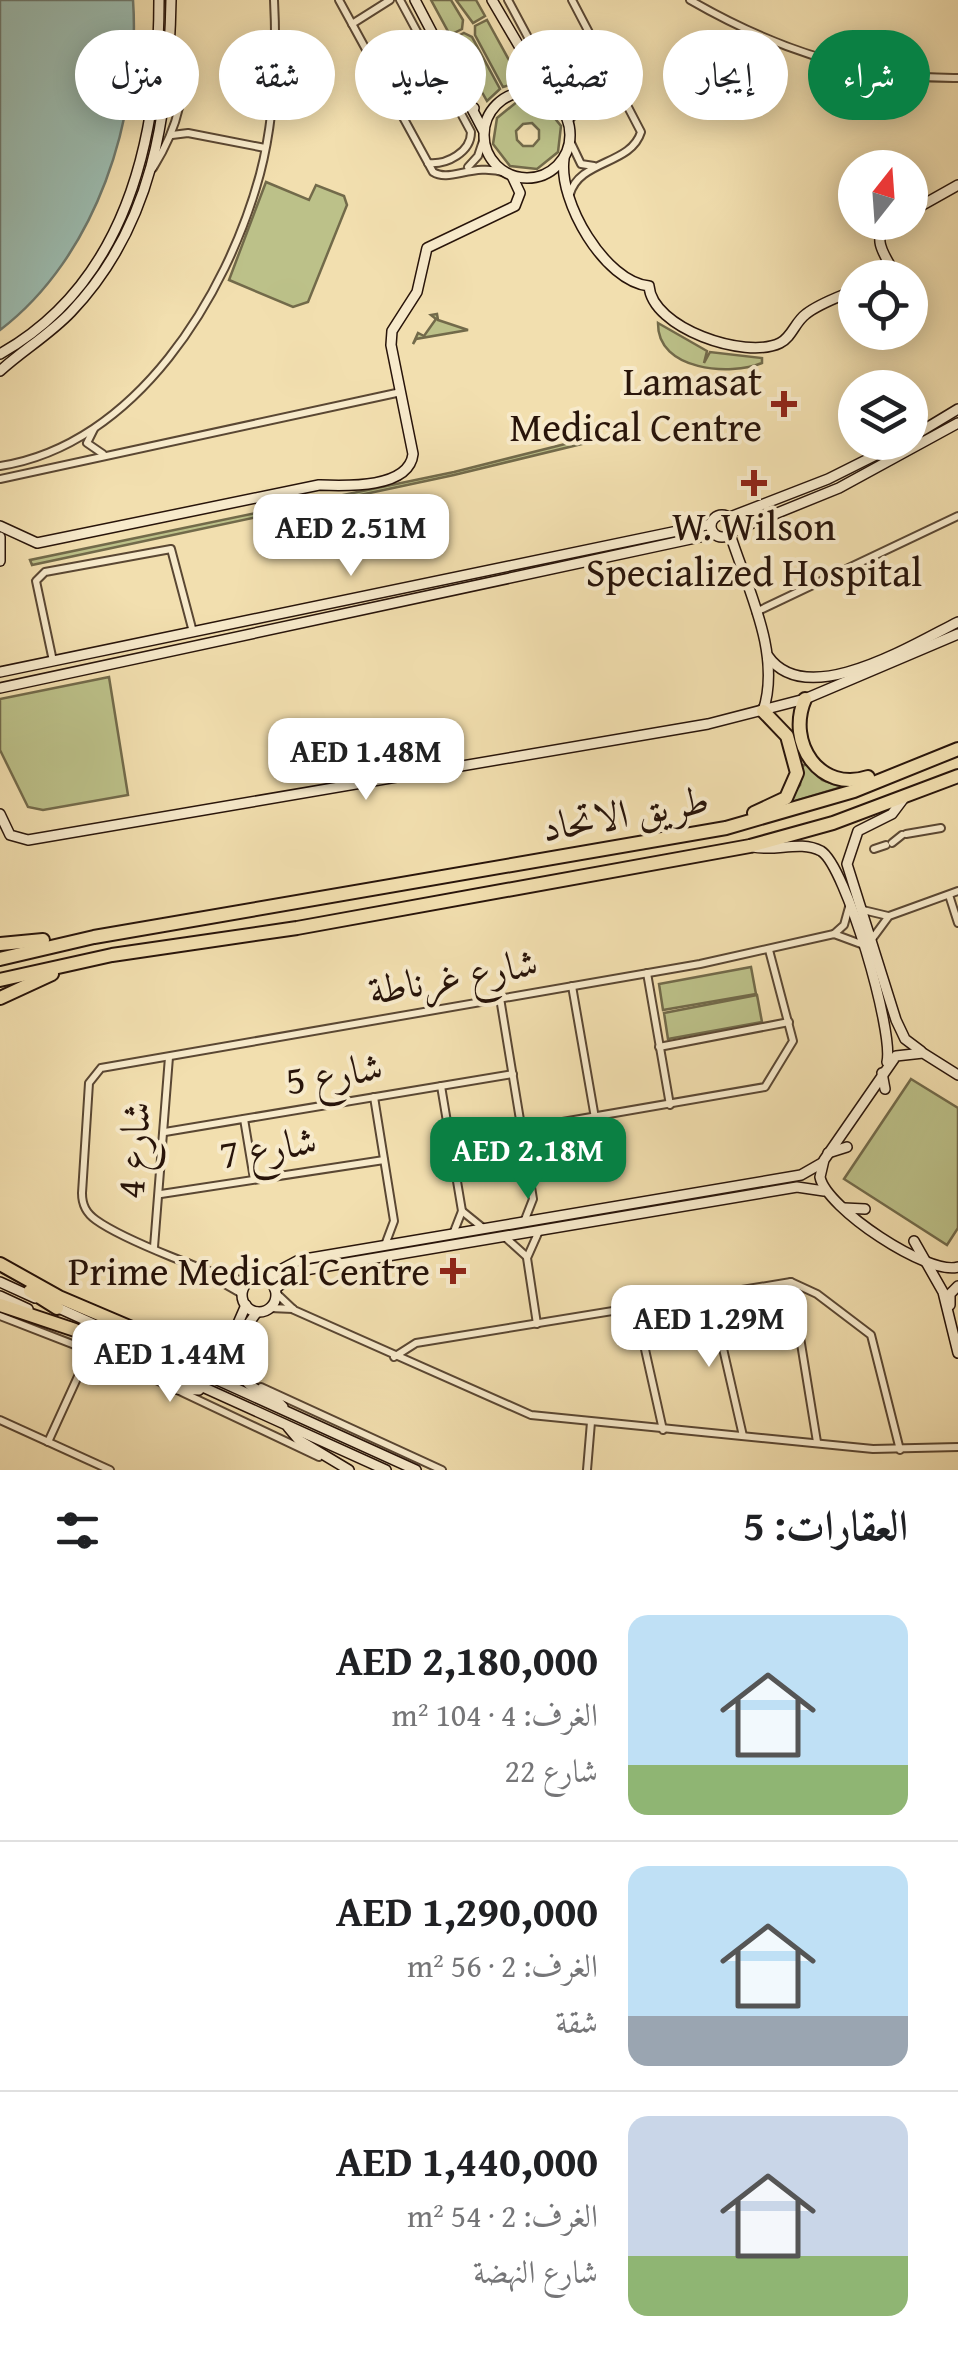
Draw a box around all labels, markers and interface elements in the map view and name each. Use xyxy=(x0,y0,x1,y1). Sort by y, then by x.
chip: منزل xyxy=(75,30,199,120)
chip: شقة xyxy=(219,30,335,120)
chip: جديد xyxy=(355,30,486,120)
chip: تصفية xyxy=(506,30,643,120)
chip: إيجار xyxy=(663,30,788,120)
chip: شراء xyxy=(808,30,930,120)
north arrow xyxy=(838,150,928,240)
map controls xyxy=(838,150,928,460)
button: locate xyxy=(838,260,928,350)
place label: Lamasat Medical Centre xyxy=(509,351,762,456)
button: layers xyxy=(838,370,928,460)
marker: Lamasat Medical Centre xyxy=(771,391,797,417)
marker: W. Wilson Specialized Hospital xyxy=(741,470,767,496)
pin: AED 2.51M xyxy=(237,494,465,579)
place label: W. Wilson Specialized Hospital xyxy=(586,496,922,601)
text: AED 2.51M xyxy=(275,503,427,550)
pin: AED 1.48M xyxy=(252,718,480,803)
text: AED 1.48M xyxy=(290,727,442,774)
street label: طريق الاتحاد xyxy=(536,769,713,856)
street label: شارع غرناطة xyxy=(364,932,543,1024)
street label: شارع 5 xyxy=(281,1036,387,1114)
street label: شارع 4 xyxy=(100,1099,170,1201)
street label: شارع 7 xyxy=(215,1110,321,1188)
pin: AED 2.18M xyxy=(414,1117,642,1202)
text: AED 2.18M xyxy=(452,1126,604,1173)
place label: Prime Medical Centre xyxy=(68,1241,430,1300)
marker: Prime Medical Centre xyxy=(440,1258,466,1284)
pin: AED 1.29M xyxy=(595,1285,823,1370)
text: AED 1.29M xyxy=(633,1294,785,1341)
pin: AED 1.44M xyxy=(56,1320,284,1405)
text: AED 1.44M xyxy=(94,1329,246,1376)
text: العقارات: 5 xyxy=(743,1494,908,1555)
icon: filters xyxy=(50,1503,105,1558)
text: AED 2,180,000 xyxy=(336,1629,598,1690)
icon: home xyxy=(708,1655,828,1775)
text: الغرف: 4 · 104 m² xyxy=(391,1691,598,1738)
text: شارع 22 xyxy=(505,1747,598,1794)
text: AED 1,290,000 xyxy=(336,1880,598,1941)
icon: home xyxy=(708,1906,828,2026)
text: الغرف: 2 · 56 m² xyxy=(407,1942,598,1989)
text: شقة xyxy=(556,1998,598,2045)
text: AED 1,440,000 xyxy=(336,2130,598,2191)
icon: home xyxy=(708,2156,828,2276)
text: الغرف: 2 · 54 m² xyxy=(407,2192,598,2239)
text: شارع النهضة xyxy=(473,2248,598,2295)

